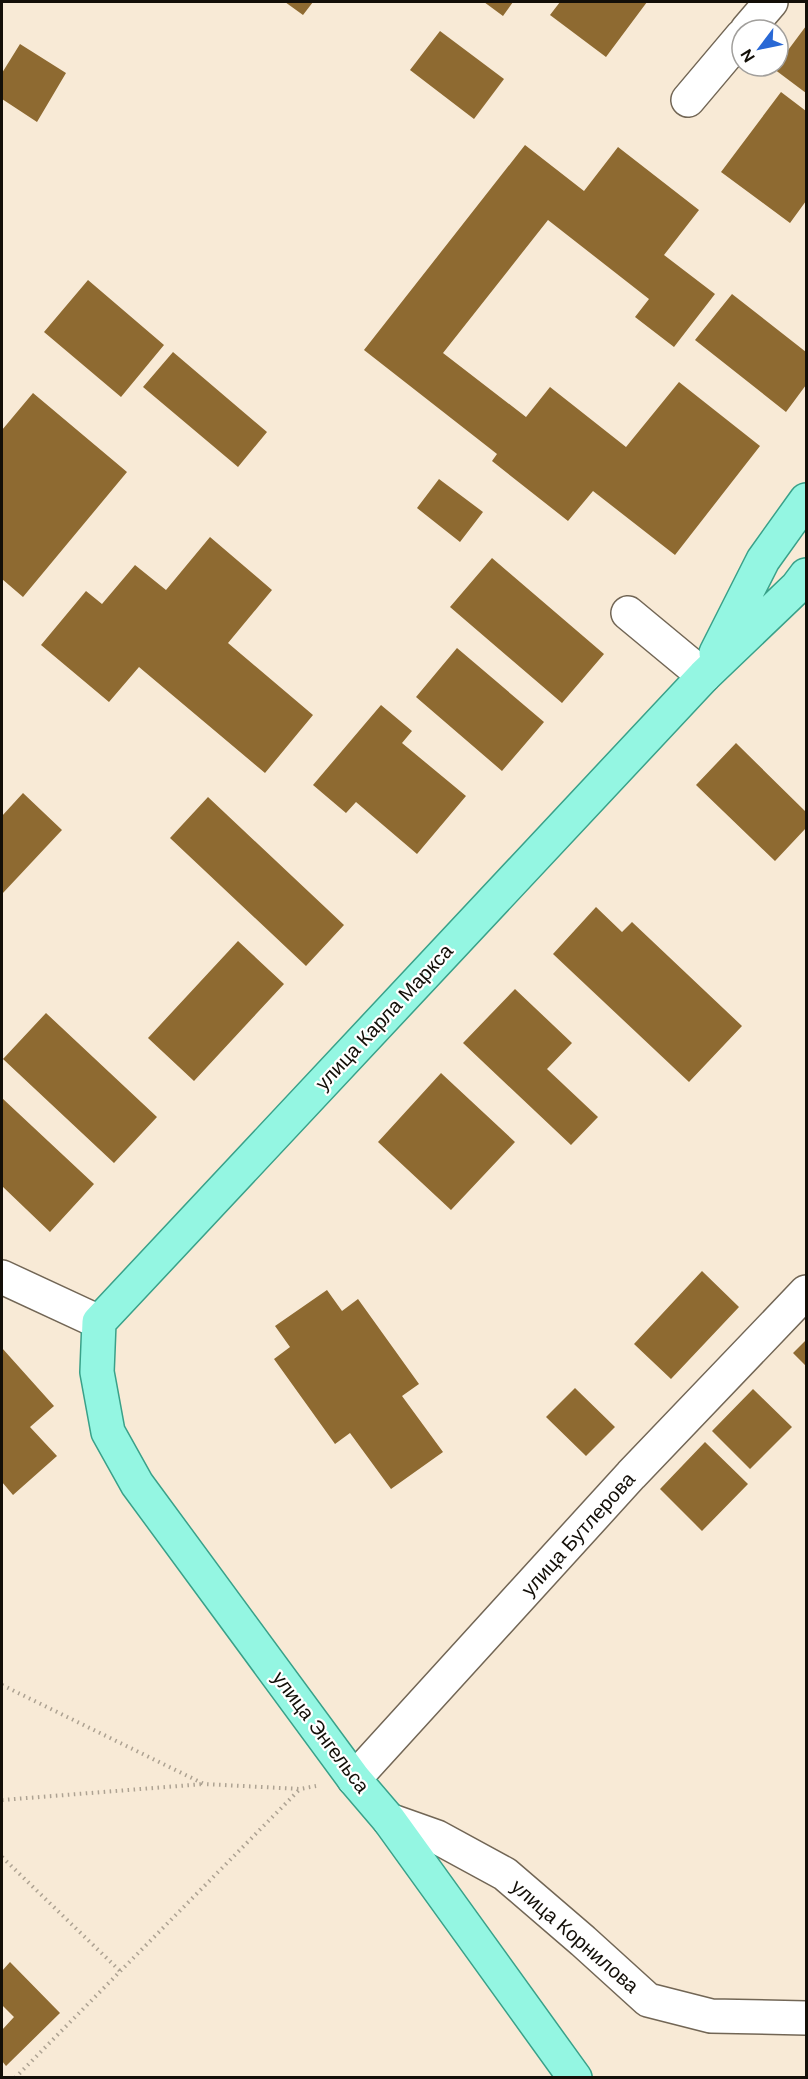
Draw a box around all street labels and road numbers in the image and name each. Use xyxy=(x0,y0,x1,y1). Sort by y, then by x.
street label: улица Карла Маркса xyxy=(309,938,459,1096)
street label: улица Бутлерова xyxy=(515,1466,641,1602)
street label: улица Энгельса xyxy=(267,1666,376,1799)
street label: улица Корнилова xyxy=(506,1873,645,1999)

